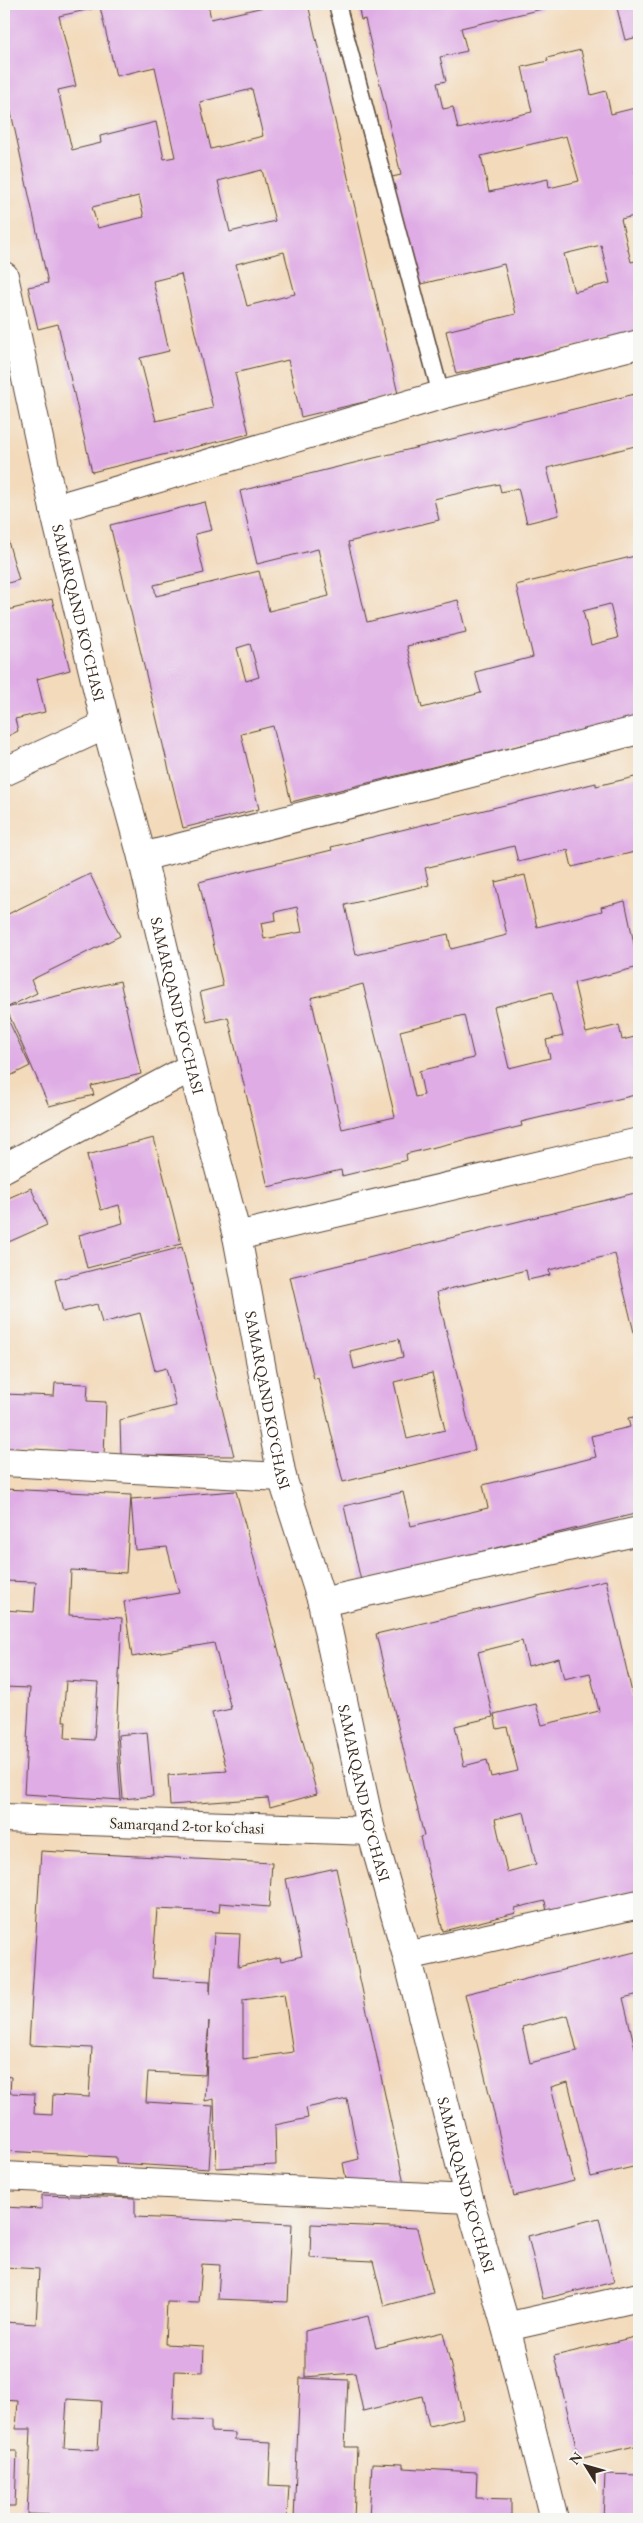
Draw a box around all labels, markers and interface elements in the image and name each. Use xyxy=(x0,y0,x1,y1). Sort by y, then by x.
street label: SAMARQAND KO‘CHASI xyxy=(47,522,110,704)
street label: SAMARQAND KO‘CHASI xyxy=(146,915,209,1097)
street label: SAMARQAND KO‘CHASI xyxy=(240,1309,296,1493)
street label: SAMARQAND KO‘CHASI xyxy=(333,1702,395,1885)
street label: Samarqand 2-tor koʻchasi xyxy=(109,1812,265,1839)
street label: SAMARQAND KO‘CHASI xyxy=(432,2095,500,2276)
north arrow xyxy=(560,2440,610,2490)
text: N xyxy=(565,2448,587,2468)

